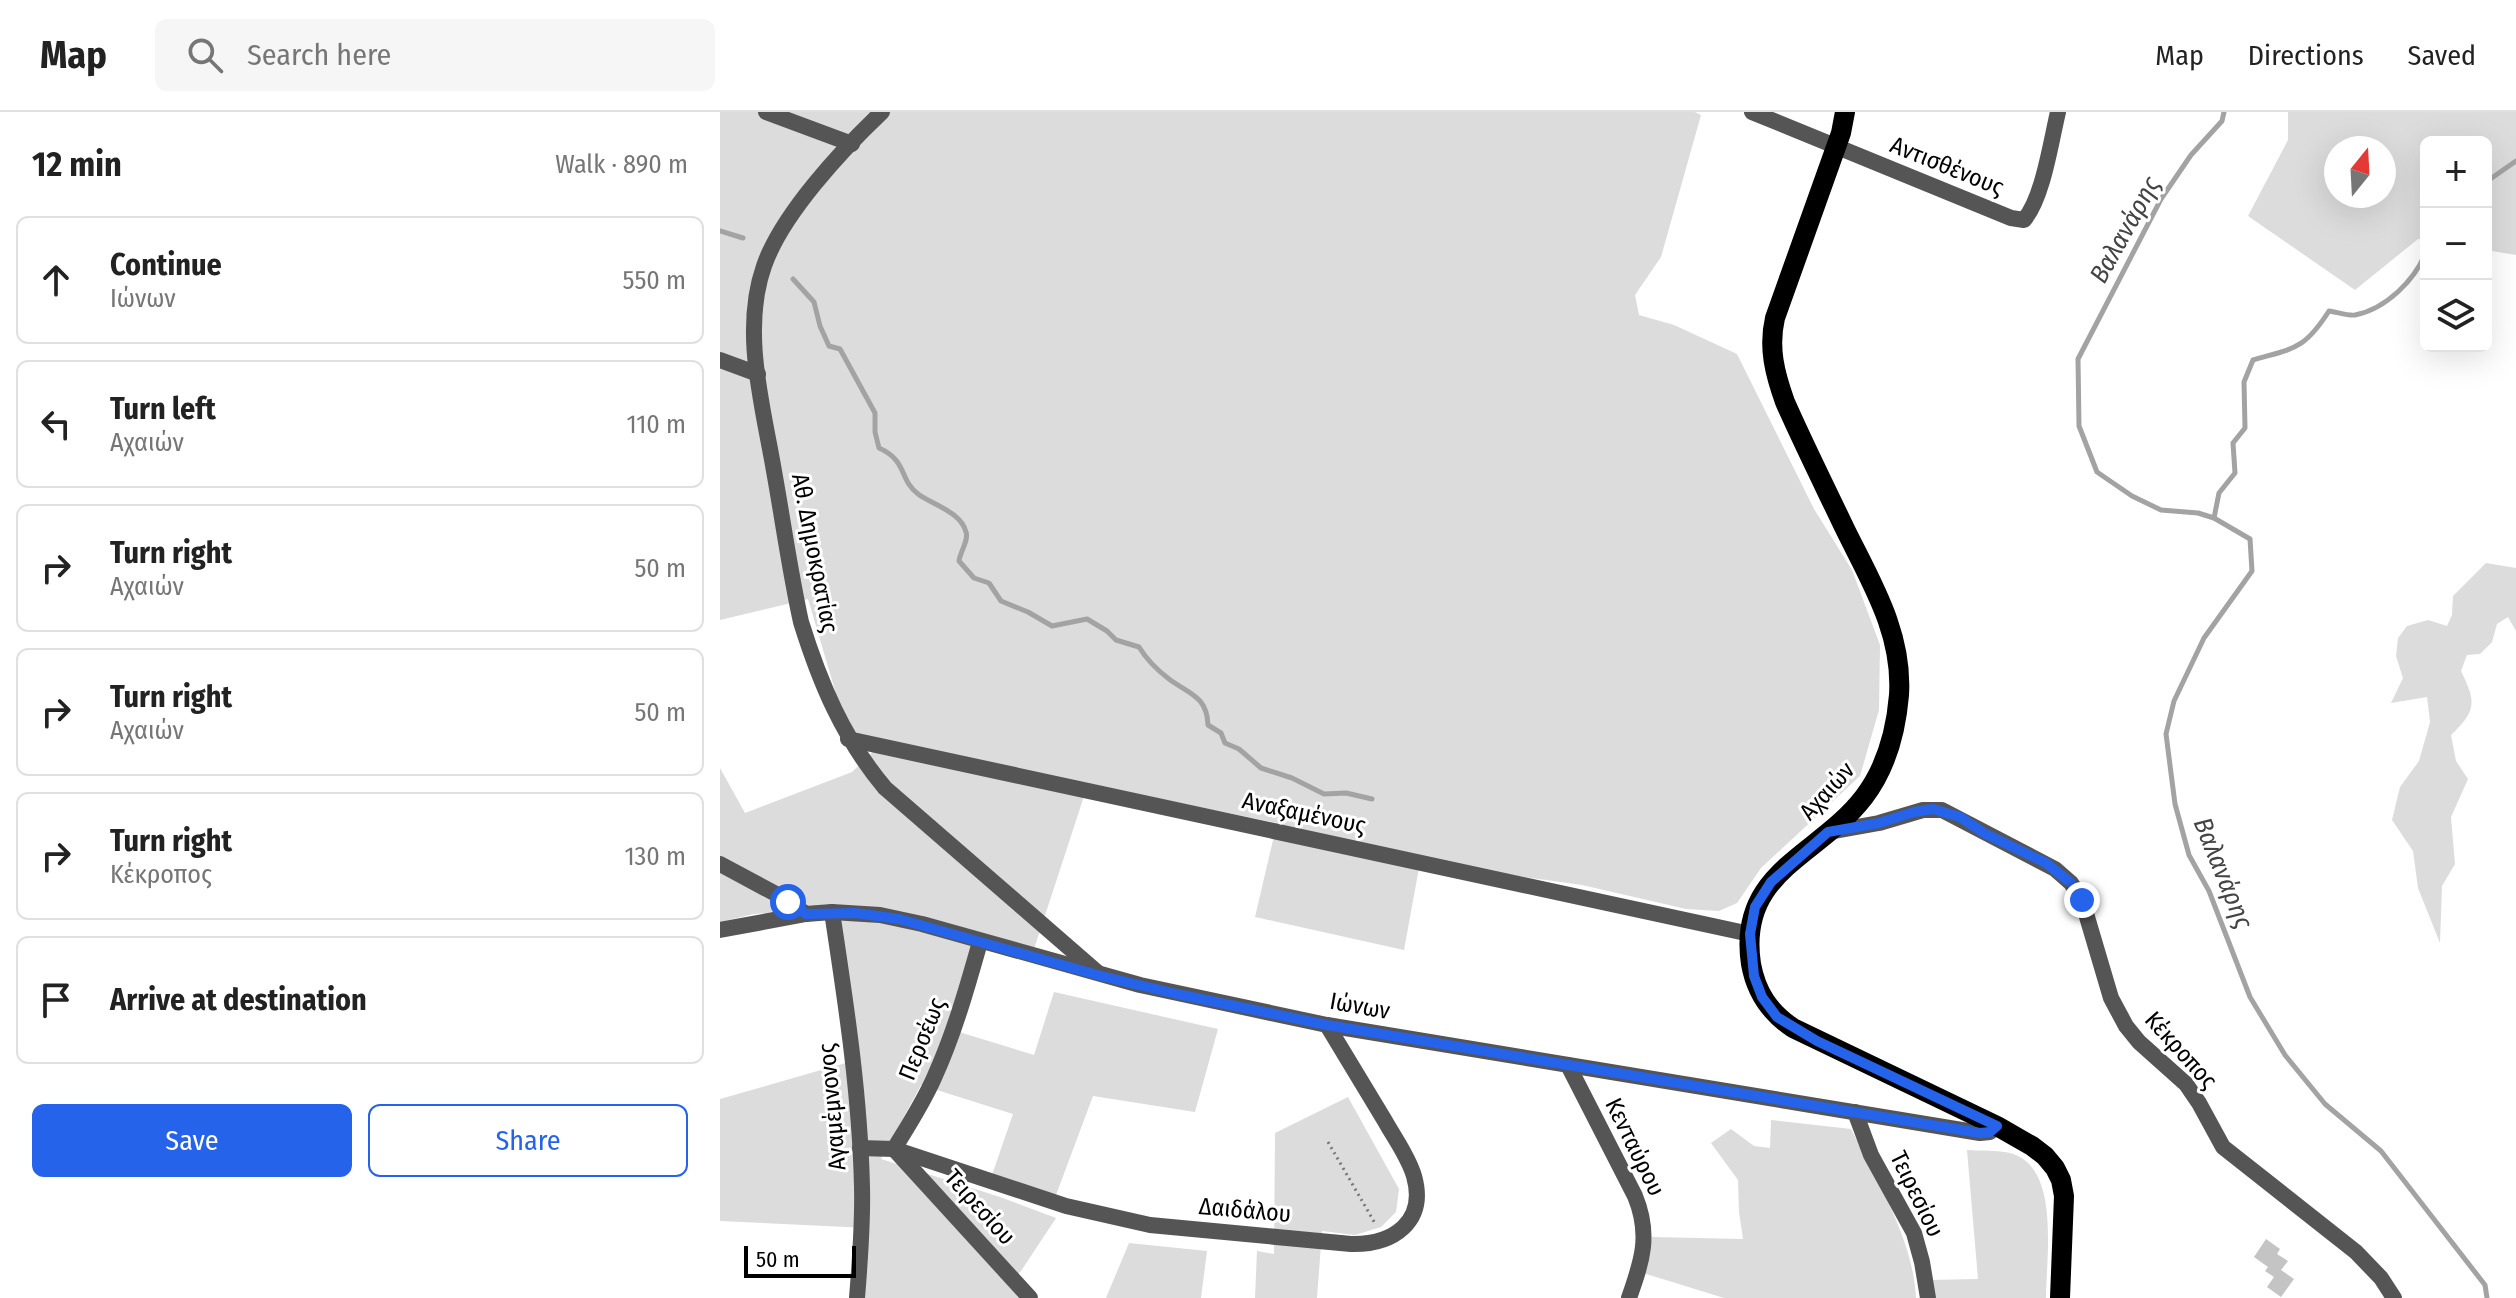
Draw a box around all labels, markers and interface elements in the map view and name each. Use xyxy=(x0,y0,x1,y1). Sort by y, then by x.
search box xyxy=(155,19,715,91)
text: Map xyxy=(40,32,107,78)
icon: search xyxy=(183,33,227,77)
text: Search here xyxy=(247,37,391,73)
text: Map xyxy=(2155,39,2204,72)
text: Directions xyxy=(2248,39,2364,72)
text: Saved xyxy=(2408,39,2476,72)
street label: Αντισθένους xyxy=(1886,131,2008,201)
north arrow xyxy=(2324,136,2396,208)
map controls xyxy=(2420,136,2492,352)
button: + xyxy=(2420,136,2492,208)
text: 12 min xyxy=(32,144,122,185)
text: Walk · 890 m xyxy=(555,149,688,180)
water label: Βαλανάρης xyxy=(2083,170,2167,289)
button: − xyxy=(2420,208,2492,280)
text: Continue xyxy=(110,247,222,283)
icon: ahead xyxy=(34,258,78,302)
text: 550 m xyxy=(623,265,686,296)
button: layers xyxy=(2420,280,2492,352)
text: Ιώνων xyxy=(110,283,176,314)
text: Turn left xyxy=(110,391,216,427)
icon: left xyxy=(34,402,78,446)
text: 110 m xyxy=(626,409,686,440)
text: Αχαιών xyxy=(110,427,184,458)
street label: Αθ. Δημοκρατίας xyxy=(786,471,844,635)
text: Turn right xyxy=(110,535,232,571)
icon: right xyxy=(34,546,78,590)
text: 50 m xyxy=(634,553,686,584)
text: Αχαιών xyxy=(110,571,184,602)
text: Turn right xyxy=(110,679,232,715)
icon: right xyxy=(34,690,78,734)
text: 50 m xyxy=(634,697,686,728)
text: Αχαιών xyxy=(110,715,184,746)
street label: Αχαιών xyxy=(1794,756,1861,826)
street label: Αναξαμένους xyxy=(1240,786,1368,840)
water label: Βαλανάρης xyxy=(2187,813,2260,934)
text: Turn right xyxy=(110,823,232,859)
icon: right xyxy=(34,834,78,878)
text: 130 m xyxy=(624,841,686,872)
text: Κέκροπος xyxy=(110,859,212,890)
route end xyxy=(2064,882,2100,918)
route start xyxy=(770,884,806,920)
icon: arrive xyxy=(34,978,78,1022)
text: Arrive at destination xyxy=(110,982,367,1018)
street label: Ιώνων xyxy=(1328,987,1393,1025)
street label: Περσέως xyxy=(893,994,951,1084)
street label: Κέκροπος xyxy=(2139,1006,2223,1094)
street label: Αγαμέμνονος xyxy=(812,1042,852,1172)
street label: Κενταύρου xyxy=(1599,1094,1671,1200)
button: Save xyxy=(32,1104,352,1177)
button: Share xyxy=(368,1104,688,1177)
street label: Τειρεσίου xyxy=(1884,1147,1950,1241)
street label: Τειρεσίου xyxy=(939,1163,1021,1251)
street label: Δαιδάλου xyxy=(1198,1192,1292,1228)
scale bar xyxy=(744,1242,856,1278)
text: 50 m xyxy=(756,1246,800,1273)

